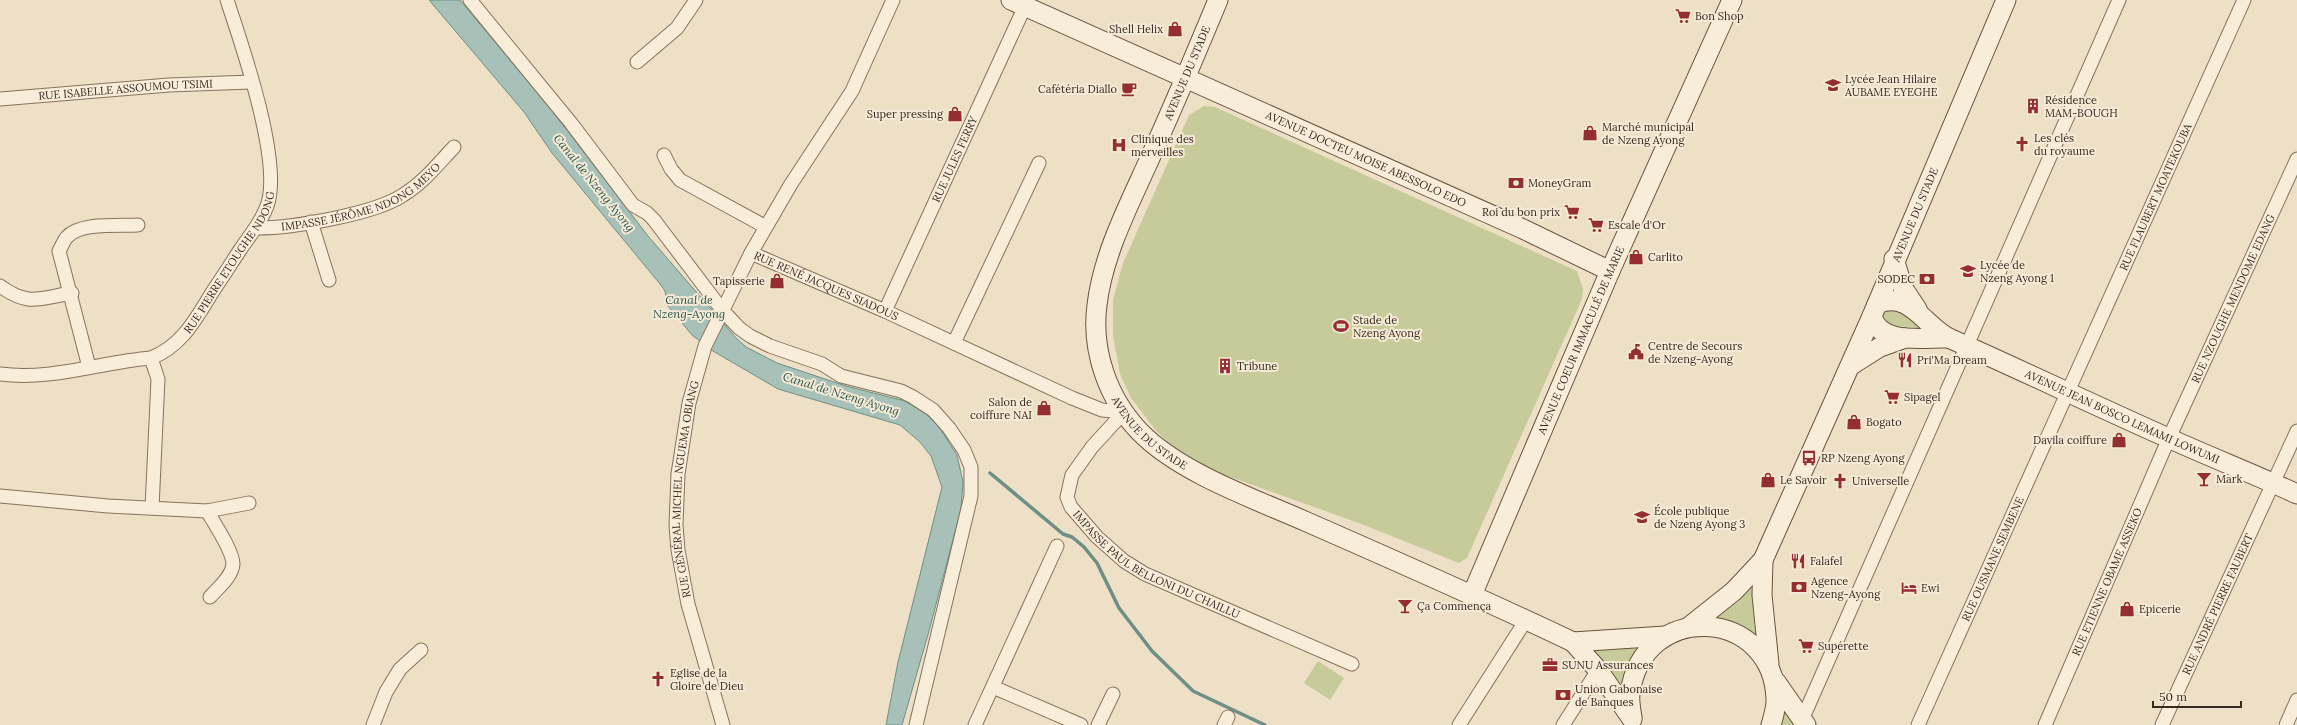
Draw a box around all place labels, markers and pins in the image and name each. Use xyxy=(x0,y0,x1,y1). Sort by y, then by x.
supermarket icon: Bon Shop xyxy=(1674,7,1692,25)
place label: Bon Shop xyxy=(1695,9,1744,23)
shop icon: Shell Helix xyxy=(1166,20,1184,38)
place label: Shell Helix xyxy=(1109,22,1163,36)
place label: Lycée Jean Hilaire AUBAME EYEGHE xyxy=(1844,72,1938,99)
school or university icon: Lycée Jean Hilaire AUBAME EYEGHE xyxy=(1824,76,1842,94)
cafe icon: Cafétéria Diallo xyxy=(1120,80,1138,98)
place label: Cafétéria Diallo xyxy=(1038,82,1117,96)
place label: Résidence MAM-BOUGH xyxy=(2045,93,2118,120)
building icon: Résidence MAM-BOUGH xyxy=(2024,97,2042,115)
shop icon: Super pressing xyxy=(946,105,964,123)
place label: Super pressing xyxy=(867,107,944,121)
place label: Marché municipal de Nzeng Ayong xyxy=(1602,120,1694,147)
shop icon: Marché municipal de Nzeng Ayong xyxy=(1581,124,1599,142)
place label: Les clés du royaume xyxy=(2034,131,2095,158)
place label: Clinique des merveilles xyxy=(1131,132,1194,159)
church icon: Les clés du royaume xyxy=(2013,135,2031,153)
hospital icon: Clinique des merveilles xyxy=(1110,136,1128,154)
bank icon: MoneyGram xyxy=(1507,174,1525,192)
place label: MoneyGram xyxy=(1528,176,1592,190)
supermarket icon: Roi du bon prix xyxy=(1563,203,1581,221)
place label: Roi du bon prix xyxy=(1482,205,1560,219)
supermarket icon: Escale d'Or xyxy=(1587,216,1605,234)
place label: Escale d'Or xyxy=(1608,218,1666,232)
shop icon: Carlito xyxy=(1627,248,1645,266)
place label: Carlito xyxy=(1648,250,1683,264)
place label: Lycée de Nzeng Ayong 1 xyxy=(1980,258,2054,285)
school or university icon: Lycée de Nzeng Ayong 1 xyxy=(1959,262,1977,280)
bank icon: SODEC xyxy=(1918,270,1936,288)
shop icon: Tapisserie xyxy=(768,272,786,290)
place label: SODEC xyxy=(1878,272,1915,286)
place label: Tapisserie xyxy=(713,274,765,288)
place label: Stade de Nzeng Ayong xyxy=(1353,313,1421,340)
sports icon: Stade de Nzeng Ayong xyxy=(1332,317,1350,335)
place label: Centre de Secours de Nzeng-Ayong xyxy=(1648,339,1742,366)
public building icon: Centre de Secours de Nzeng-Ayong xyxy=(1627,343,1645,361)
restaurant icon: Pri'Ma Dream xyxy=(1896,351,1914,369)
place label: Pri'Ma Dream xyxy=(1917,353,1987,367)
building icon: Tribune xyxy=(1216,357,1234,375)
place label: Tribune xyxy=(1237,359,1277,373)
supermarket icon: Sipagel xyxy=(1883,388,1901,406)
place label: Sipagel xyxy=(1904,390,1941,404)
place label: Salon de coiffure NAI xyxy=(970,395,1032,422)
shop icon: Salon de coiffure NAI xyxy=(1035,399,1053,417)
shop icon: Bogato xyxy=(1845,413,1863,431)
place label: Bogato xyxy=(1866,415,1902,429)
shop icon: Davila coiffure xyxy=(2110,431,2128,449)
place label: Davila coiffure xyxy=(2033,433,2107,447)
bus stop icon: RP Nzeng Ayong xyxy=(1800,449,1818,467)
place label: RP Nzeng Ayong xyxy=(1821,451,1905,465)
bar icon: Mark xyxy=(2195,470,2213,488)
shop icon: Le Savoir xyxy=(1759,471,1777,489)
church icon: Universelle xyxy=(1831,472,1849,490)
place label: Mark xyxy=(2216,472,2242,486)
place label: Le Savoir xyxy=(1780,473,1827,487)
place label: Universelle xyxy=(1852,474,1909,488)
place label: École publique de Nzeng Ayong 3 xyxy=(1654,504,1746,531)
school or university icon: École publique de Nzeng Ayong 3 xyxy=(1633,508,1651,526)
restaurant icon: Falafel xyxy=(1789,552,1807,570)
place label: Falafel xyxy=(1810,554,1843,568)
place label: Agence Nzeng-Ayong xyxy=(1810,574,1881,601)
bank icon: Agence Nzeng-Ayong xyxy=(1790,578,1808,596)
hotel icon: Ewi xyxy=(1900,579,1918,597)
place label: Ewi xyxy=(1921,581,1940,595)
bar icon: Ça Commença xyxy=(1396,597,1414,615)
place label: Ça Commença xyxy=(1417,599,1492,613)
shop icon: Epicerie xyxy=(2118,600,2136,618)
place label: Epicerie xyxy=(2139,602,2181,616)
supermarket icon: Supérette xyxy=(1797,637,1815,655)
place label: Supérette xyxy=(1818,639,1868,653)
office icon: SUNU Assurances xyxy=(1541,656,1559,674)
place label: SUNU Assurances xyxy=(1562,658,1654,672)
place label: Eglise de la Gloire de Dieu xyxy=(670,666,744,693)
church icon: Eglise de la Gloire de Dieu xyxy=(649,670,667,688)
place label: Union Gabonaise de Banques xyxy=(1575,682,1662,709)
bank icon: Union Gabonaise de Banques xyxy=(1554,686,1572,704)

